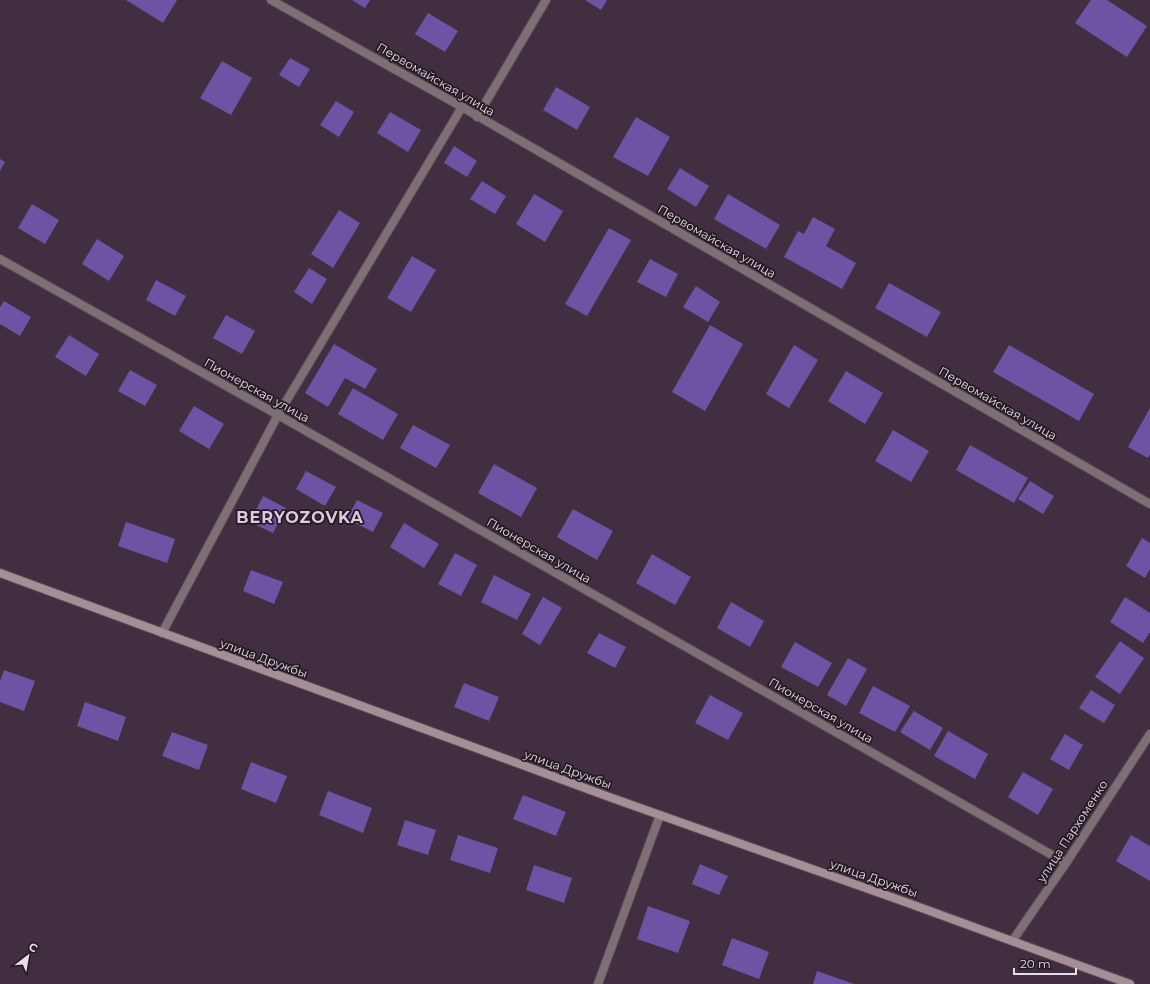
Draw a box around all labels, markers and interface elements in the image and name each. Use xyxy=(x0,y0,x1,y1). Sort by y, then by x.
street label: Первомайская улица xyxy=(374,39,498,119)
street label: Первомайская улица xyxy=(655,201,779,281)
street label: Пионерская улица xyxy=(202,355,312,425)
street label: Первомайская улица xyxy=(936,363,1060,443)
district label: BERYOZOVKA xyxy=(236,508,364,527)
street label: Пионерская улица xyxy=(484,514,594,586)
street label: улица Дружбы xyxy=(217,635,310,681)
street label: Пионерская улица xyxy=(766,674,876,746)
street label: улица Дружбы xyxy=(521,746,614,792)
street label: улица Пархоменко xyxy=(1033,777,1111,886)
street label: улица Дружбы xyxy=(827,856,920,900)
north arrow xyxy=(8,936,48,976)
text: С xyxy=(26,939,40,955)
scale bar xyxy=(1014,950,1076,976)
text: 20 m xyxy=(1020,956,1051,971)

